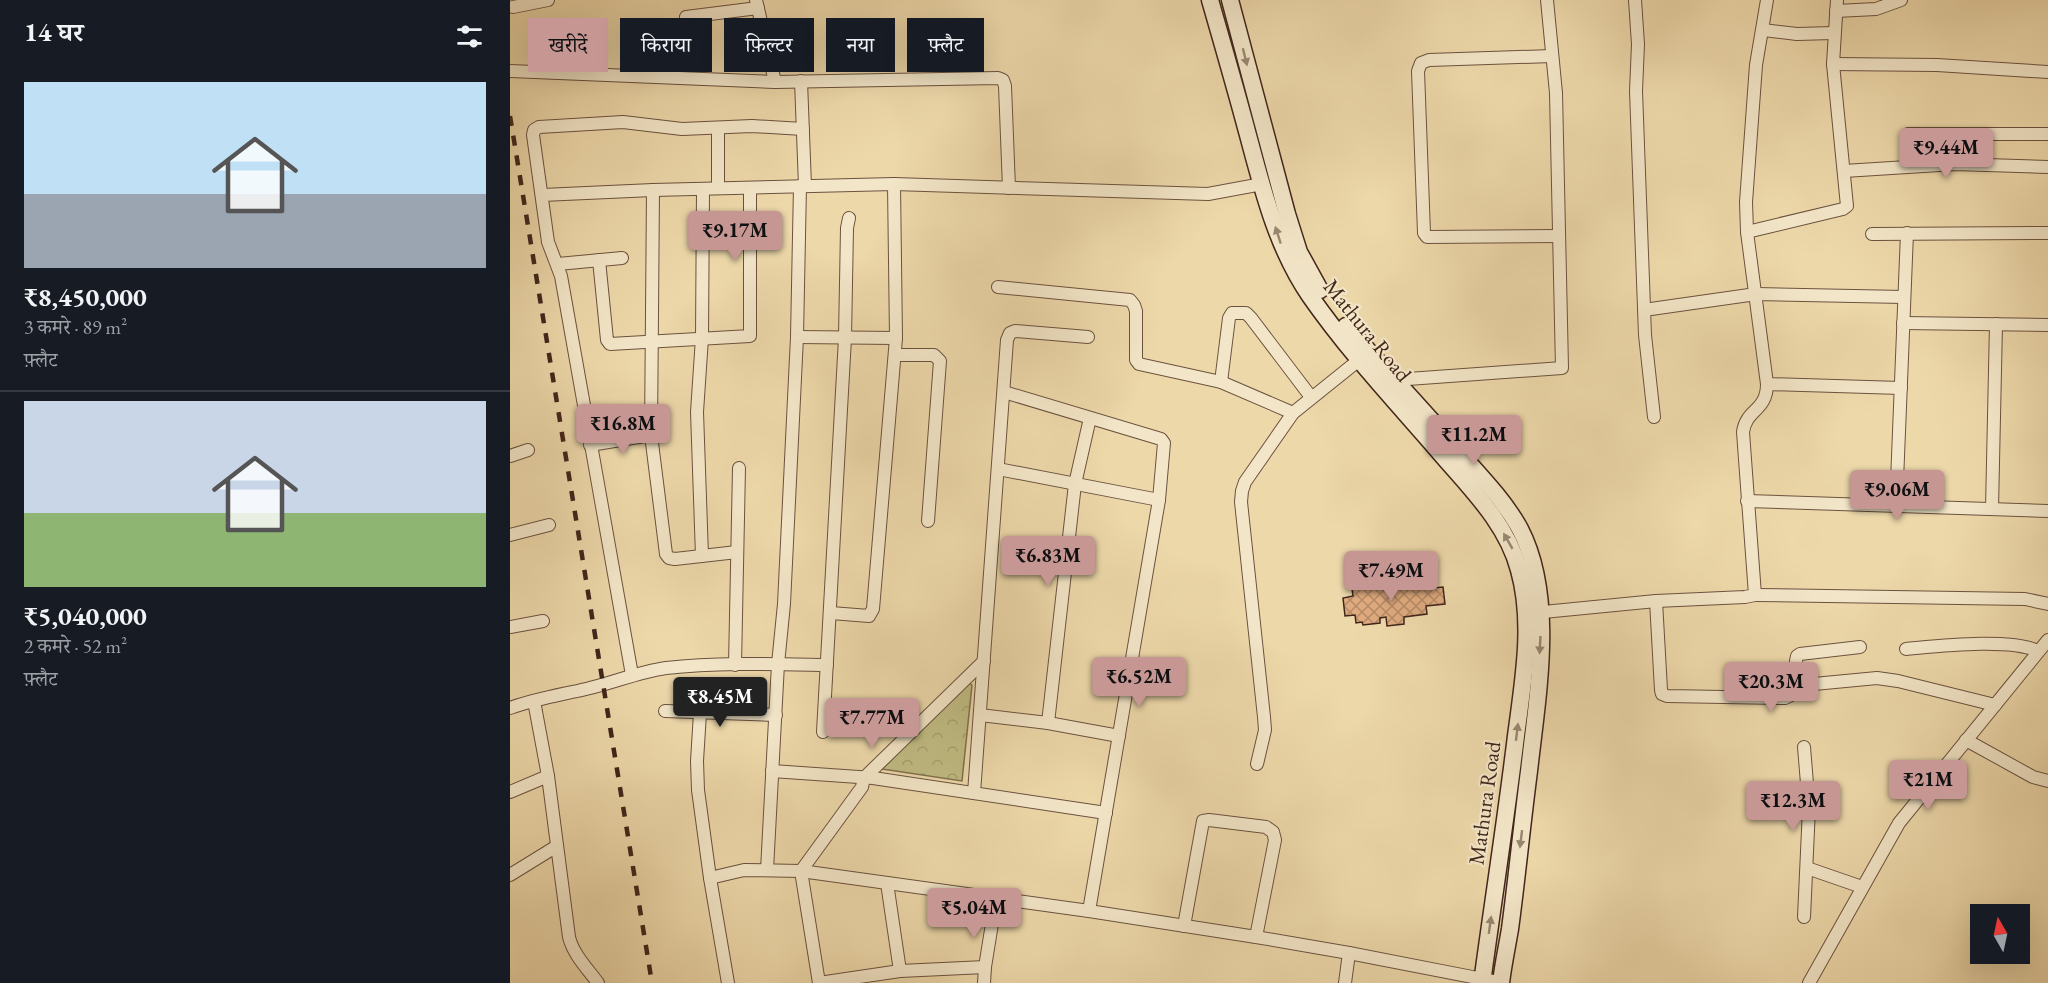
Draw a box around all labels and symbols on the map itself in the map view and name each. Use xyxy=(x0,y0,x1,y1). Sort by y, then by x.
one-way arrow xyxy=(1240,47,1250,66)
pin: ₹9.44M xyxy=(1897,128,1995,179)
pin: ₹9.17M xyxy=(686,211,784,262)
one-way arrow xyxy=(1273,226,1283,244)
street label: Mathura Road xyxy=(1317,273,1419,389)
pin: ₹16.8M xyxy=(574,404,672,455)
pin: ₹11.2M xyxy=(1425,415,1523,466)
pin: ₹9.06M xyxy=(1848,470,1946,521)
one-way arrow xyxy=(1503,532,1513,549)
pin: ₹6.83M xyxy=(999,536,1097,587)
pin: ₹7.49M xyxy=(1342,551,1440,602)
one-way arrow xyxy=(1536,636,1545,655)
pin: ₹6.52M xyxy=(1090,657,1188,708)
pin: ₹20.3M xyxy=(1722,662,1820,713)
pin: ₹8.45M xyxy=(671,677,769,728)
pin: ₹7.77M xyxy=(823,698,921,749)
one-way arrow xyxy=(1512,722,1521,741)
street label: Mathura Road xyxy=(1461,739,1508,867)
pin: ₹21M xyxy=(1892,760,1964,811)
pin: ₹12.3M xyxy=(1744,781,1842,832)
one-way arrow xyxy=(1517,830,1526,849)
pin: ₹5.04M xyxy=(925,888,1023,939)
north arrow xyxy=(1970,904,2030,964)
one-way arrow xyxy=(1486,915,1495,934)

